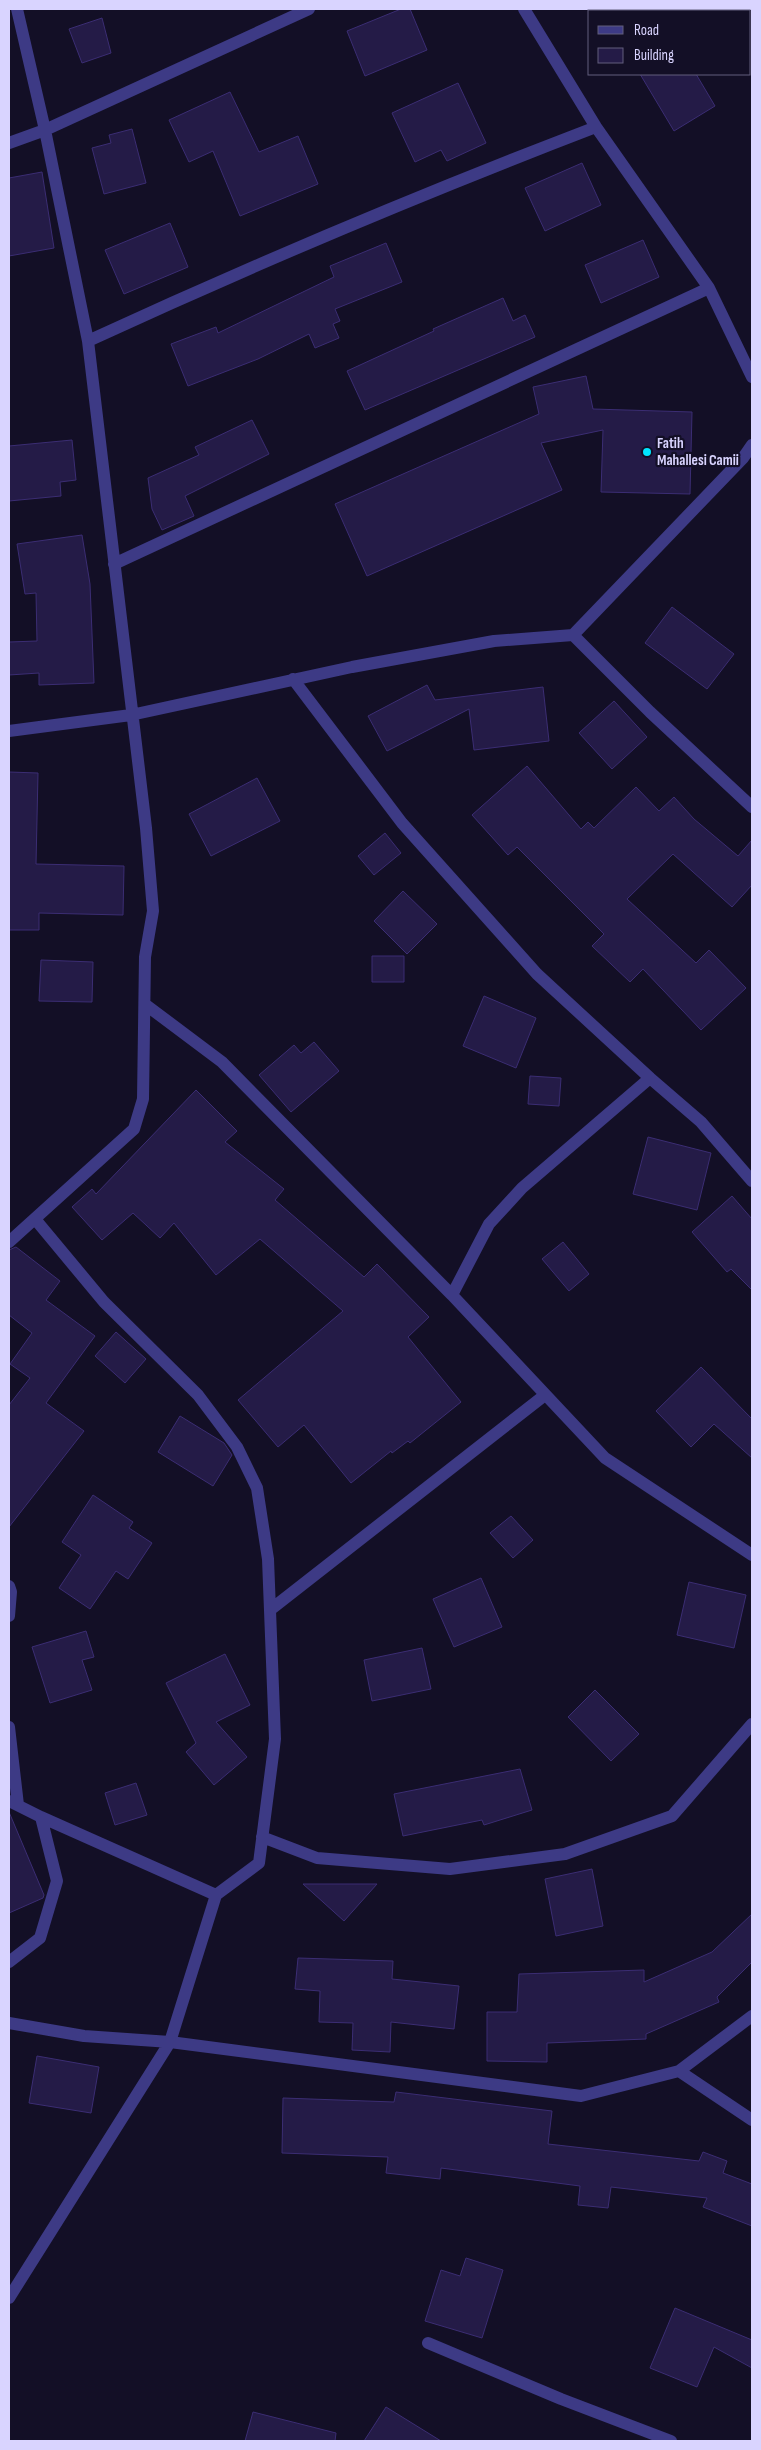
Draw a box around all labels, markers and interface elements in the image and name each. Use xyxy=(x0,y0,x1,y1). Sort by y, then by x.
legend xyxy=(588,10,751,75)
text: Road xyxy=(634,21,659,40)
text: Building xyxy=(634,46,674,65)
place label: Fatih Mahallesi Camii xyxy=(657,434,739,470)
marker: Fatih Mahallesi Camii xyxy=(641,446,653,458)

